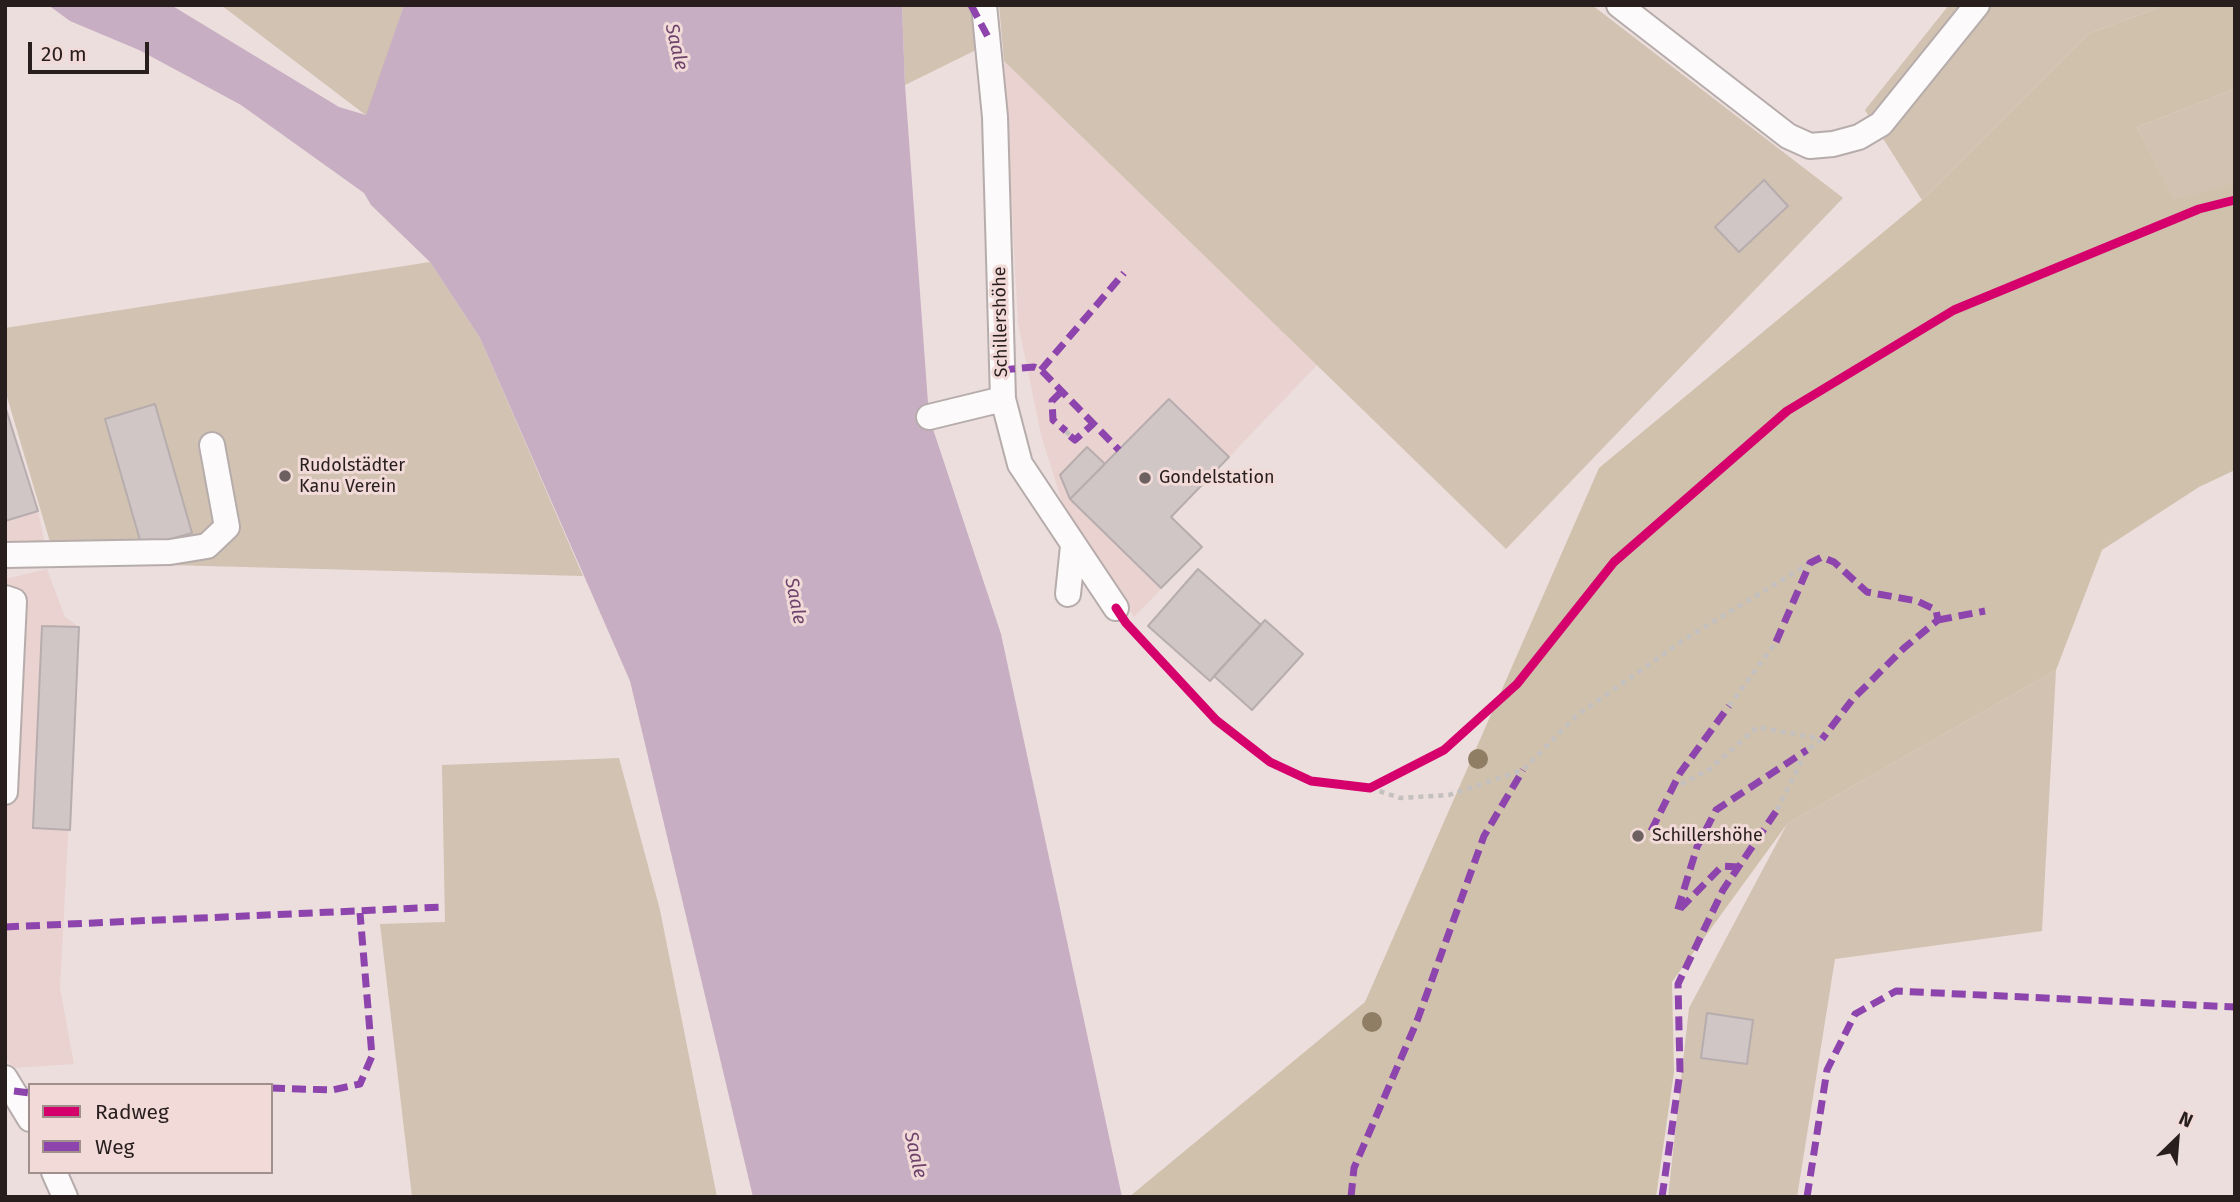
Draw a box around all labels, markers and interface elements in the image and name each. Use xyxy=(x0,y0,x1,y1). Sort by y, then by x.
water label: Saale xyxy=(660,22,692,72)
scale bar xyxy=(32,28,152,72)
text: 20 m xyxy=(41,41,87,67)
street label: Schillershöhe xyxy=(989,266,1013,378)
place label: Rudolstädter Kanu Verein xyxy=(299,455,405,498)
place label: Gondelstation xyxy=(1159,467,1274,489)
marker: Rudolstädter Kanu Verein xyxy=(277,468,293,484)
marker: Gondelstation xyxy=(1137,470,1153,486)
water label: Saale xyxy=(779,576,811,626)
place label: Schillershöhe xyxy=(1652,825,1763,847)
marker: Schillershöhe xyxy=(1630,828,1646,844)
legend xyxy=(28,1083,273,1174)
text: Radweg xyxy=(95,1099,169,1125)
north arrow xyxy=(2142,1104,2212,1174)
text: N xyxy=(2176,1106,2197,1133)
water label: Saale xyxy=(899,1130,931,1180)
text: Weg xyxy=(95,1134,135,1160)

